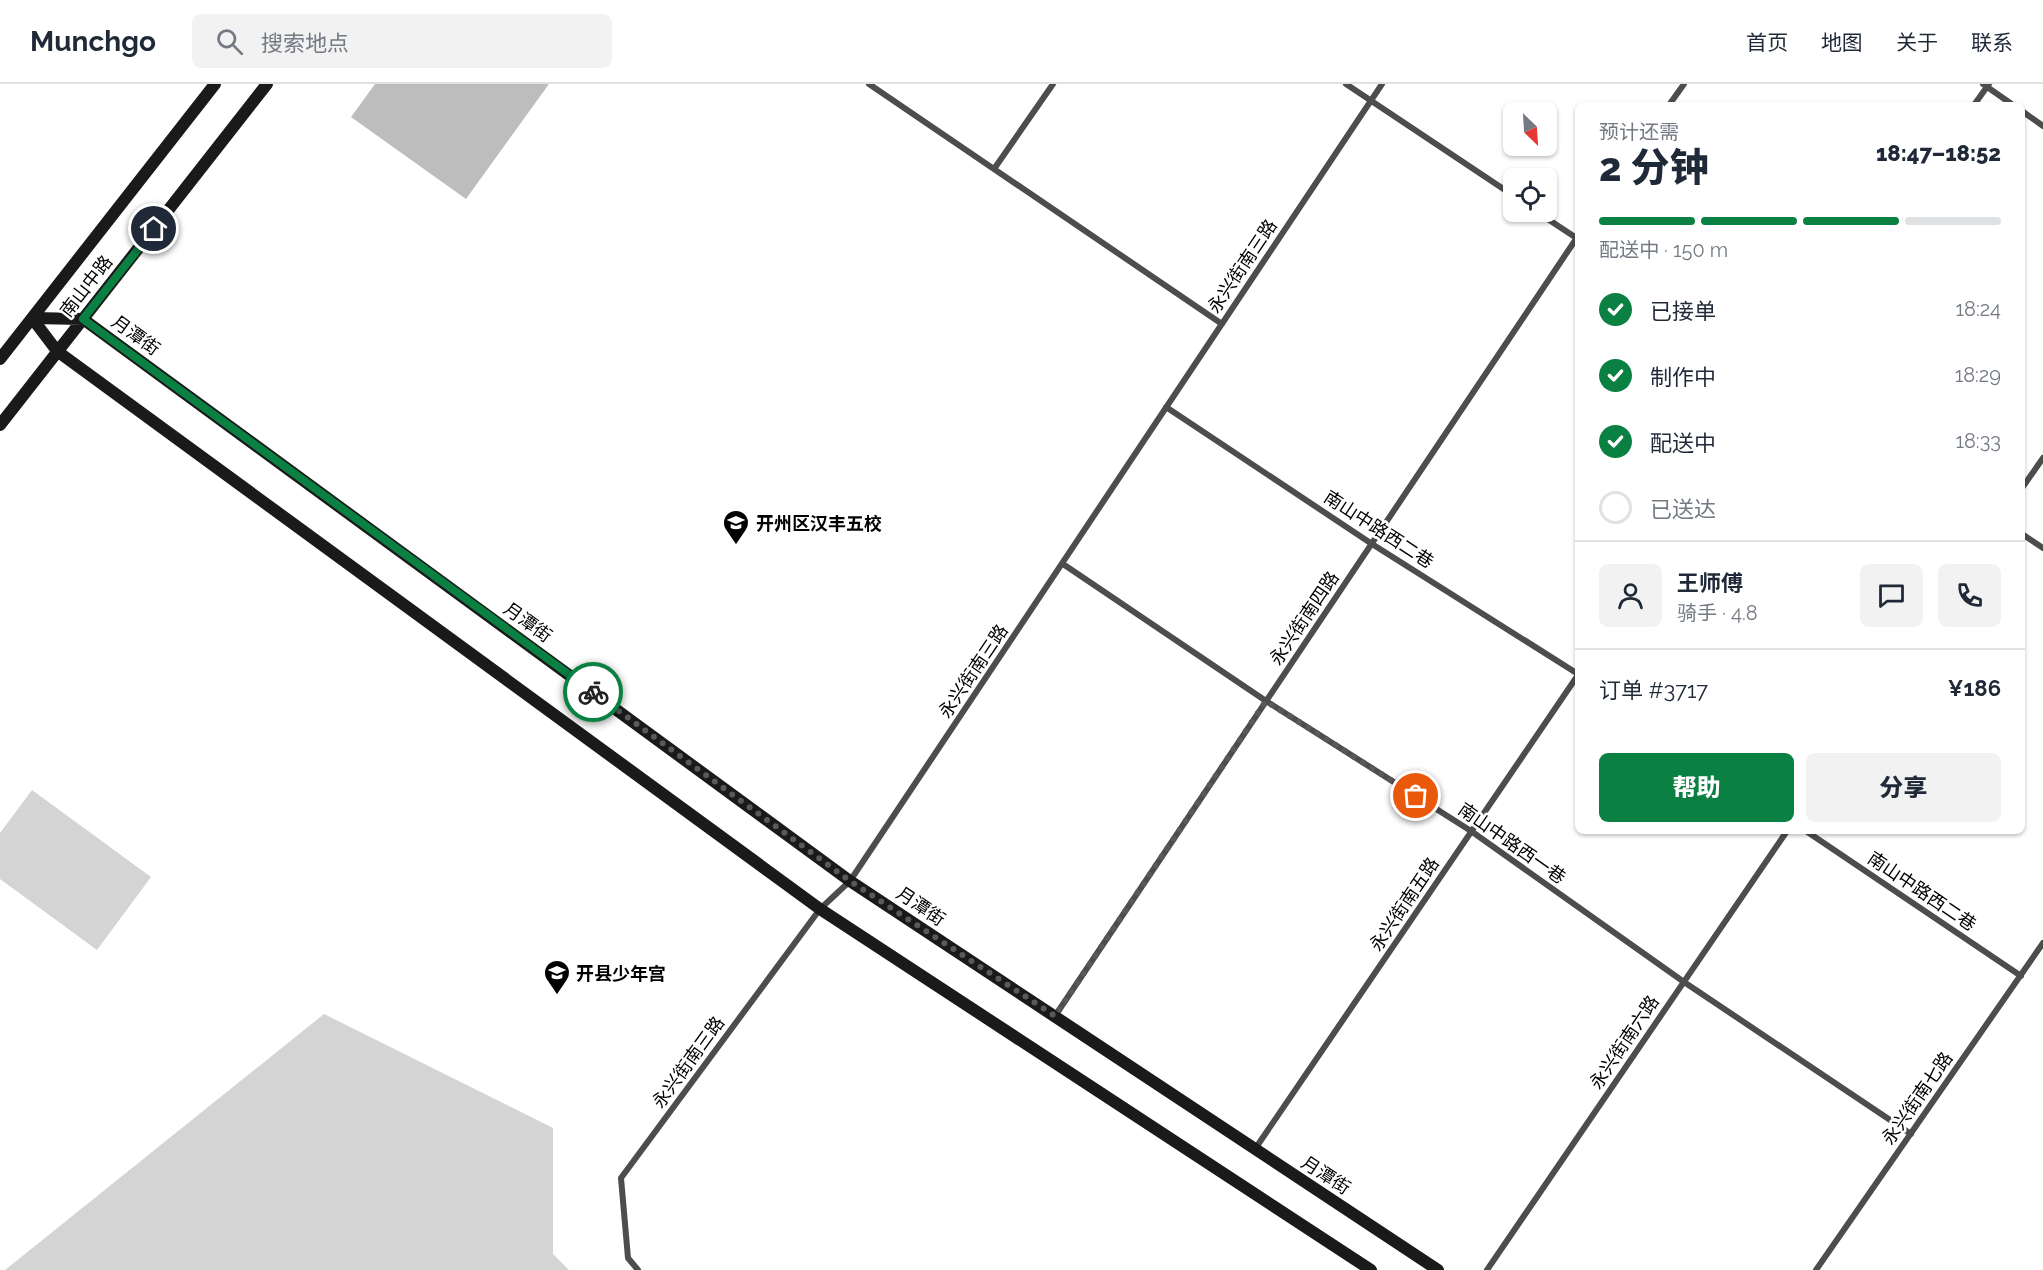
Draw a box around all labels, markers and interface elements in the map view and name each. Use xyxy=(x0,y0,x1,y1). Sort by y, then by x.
search box xyxy=(192,14,612,68)
text: Munchgo xyxy=(30,25,156,58)
icon: search xyxy=(213,25,246,58)
text: 搜索地点 xyxy=(261,30,349,56)
text: 首页 xyxy=(1746,30,1788,55)
text: 地图 xyxy=(1821,30,1863,55)
text: 关于 xyxy=(1896,30,1938,55)
text: 联系 xyxy=(1971,30,2013,55)
north arrow xyxy=(1503,102,1557,156)
map controls xyxy=(1503,102,1557,222)
text: 预计还需 xyxy=(1599,120,1679,144)
text: 18:47–18:52 xyxy=(1876,140,2001,166)
text: 2 分钟 xyxy=(1599,144,1709,190)
button: locate xyxy=(1503,168,1557,222)
pin xyxy=(128,203,179,254)
icon: home xyxy=(137,212,170,245)
street label: 永兴街南三路 xyxy=(1203,215,1281,317)
text: 配送中 · 150 m xyxy=(1599,238,1728,262)
street label: 南山中路 xyxy=(56,251,116,321)
icon: check xyxy=(1599,293,1632,326)
text: 18:24 xyxy=(1955,297,2001,321)
text: 已接单 xyxy=(1650,298,1716,324)
street label: 月潭街 xyxy=(108,311,164,359)
icon: check xyxy=(1599,359,1632,392)
text: 18:29 xyxy=(1955,363,2001,387)
text: 制作中 xyxy=(1650,364,1716,390)
icon: check xyxy=(1599,425,1632,458)
text: 18:33 xyxy=(1955,429,2001,453)
text: 配送中 xyxy=(1650,430,1716,456)
street label: 南山中路西二巷 xyxy=(1320,486,1438,572)
text: 已送达 xyxy=(1650,496,1716,522)
school or university icon: 开州区汉丰五校 xyxy=(721,508,751,546)
place label: 开州区汉丰五校 xyxy=(756,513,882,534)
button: person xyxy=(1599,564,1662,627)
button: chat xyxy=(1860,564,1923,627)
button: phone xyxy=(1938,564,2001,627)
street label: 永兴街南四路 xyxy=(1265,567,1343,669)
text: 王师傅 xyxy=(1677,570,1743,596)
street label: 月潭街 xyxy=(500,598,556,646)
text: 骑手 · 4.8 xyxy=(1677,601,1758,625)
street label: 永兴街南三路 xyxy=(934,620,1012,722)
courier xyxy=(563,662,623,722)
text: ¥186 xyxy=(1948,675,2001,701)
icon: bike xyxy=(577,676,610,709)
text: 订单 #3717 xyxy=(1599,677,1708,703)
button: 帮助 xyxy=(1599,753,1794,822)
button: 分享 xyxy=(1806,753,2001,822)
pin xyxy=(1390,770,1441,821)
icon: bag xyxy=(1399,779,1432,812)
street label: 南山中路西一巷 xyxy=(1454,798,1570,888)
street label: 南山中路西二巷 xyxy=(1864,847,1980,935)
street label: 永兴街南五路 xyxy=(1365,853,1443,955)
street label: 月潭街 xyxy=(893,882,949,930)
school or university icon: 开县少年宫 xyxy=(542,958,572,996)
place label: 开县少年宫 xyxy=(576,963,666,984)
street label: 永兴街南六路 xyxy=(1585,991,1663,1093)
street label: 永兴街南三路 xyxy=(648,1012,728,1112)
street label: 永兴街南七路 xyxy=(1877,1048,1957,1148)
street label: 月潭街 xyxy=(1298,1151,1354,1199)

